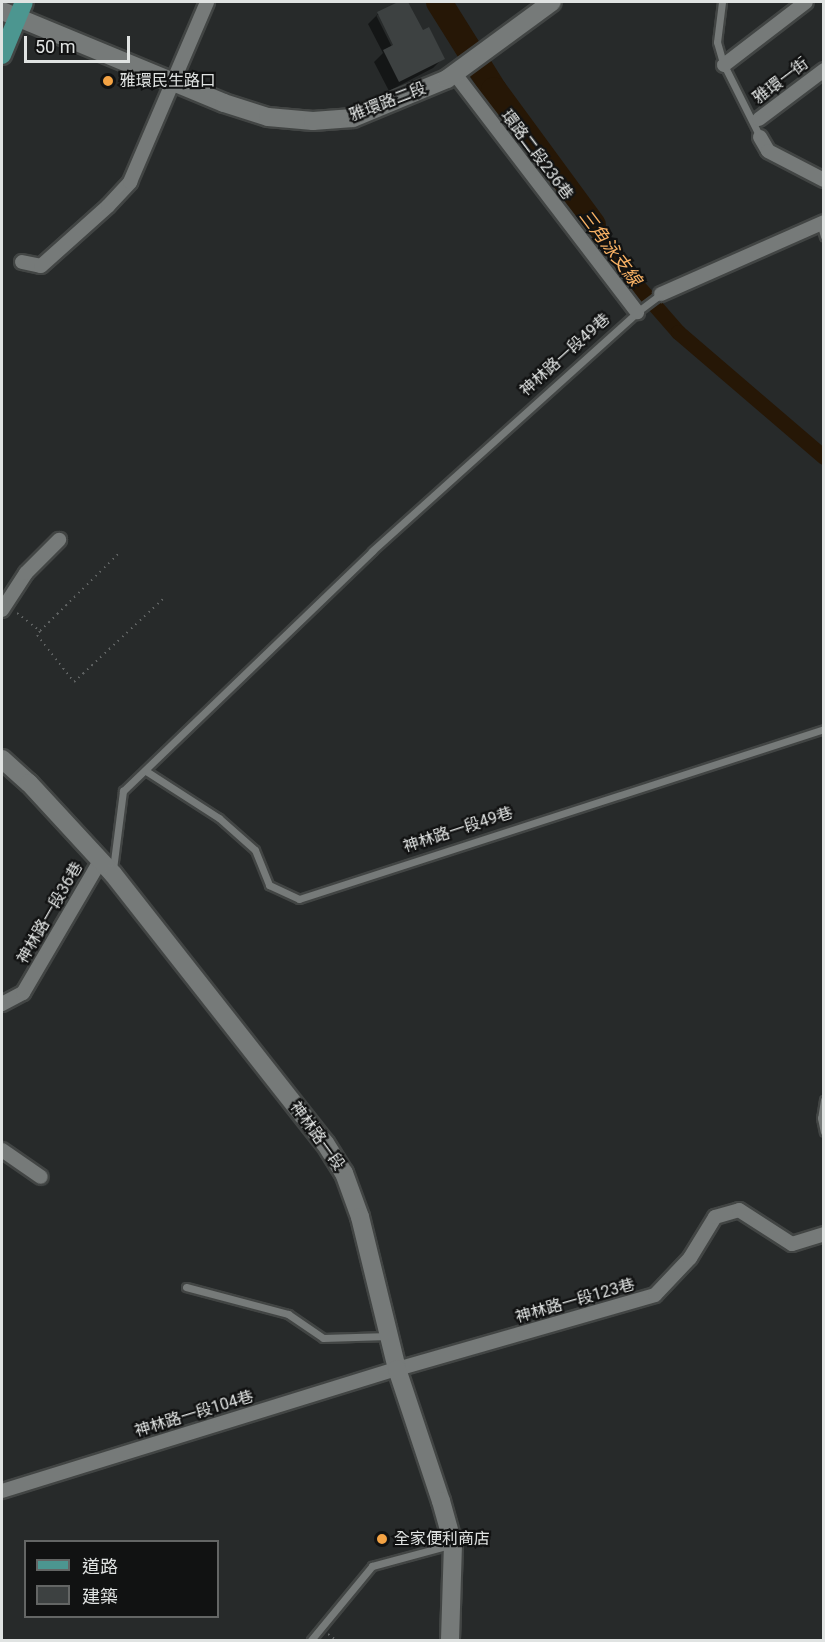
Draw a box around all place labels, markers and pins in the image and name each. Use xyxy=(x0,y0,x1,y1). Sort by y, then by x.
place label: 雅環民生路口 xyxy=(120,71,216,91)
marker: 雅環民生路口 xyxy=(101,74,115,88)
place label: 全家便利商店 xyxy=(394,1529,490,1549)
marker: 全家便利商店 xyxy=(375,1532,389,1546)

